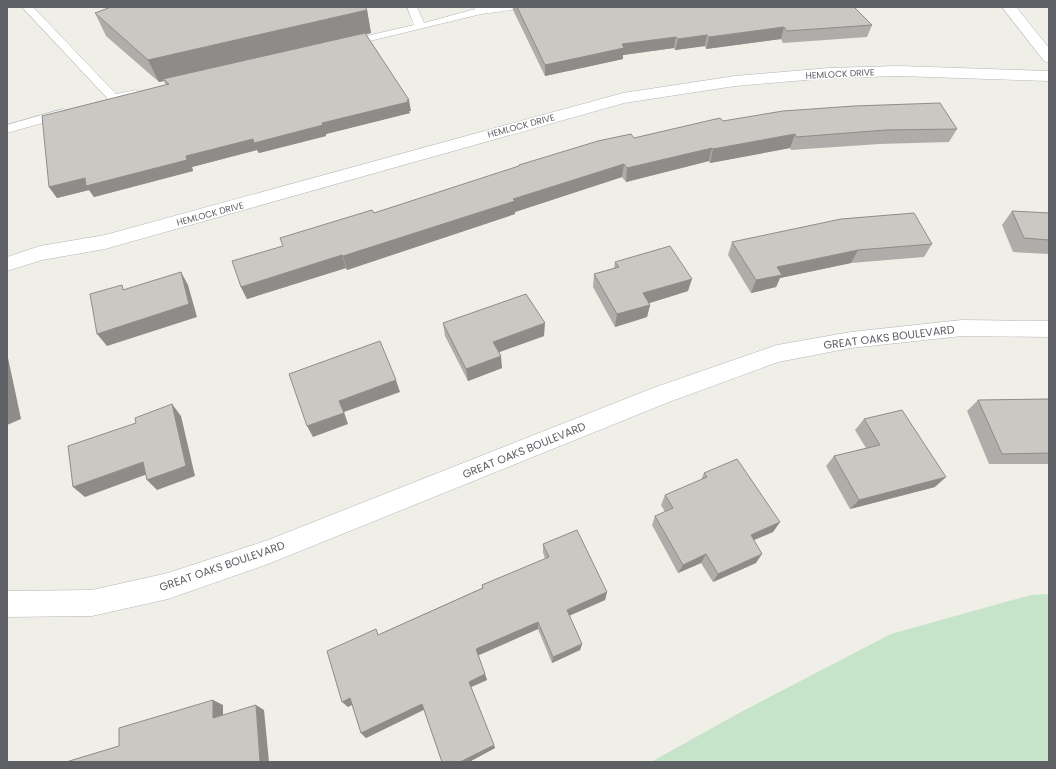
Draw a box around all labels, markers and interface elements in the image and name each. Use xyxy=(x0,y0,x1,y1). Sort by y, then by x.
street label: HEMLOCK DRIVE xyxy=(805,66,875,82)
street label: HEMLOCK DRIVE xyxy=(486,111,556,141)
street label: HEMLOCK DRIVE xyxy=(175,199,245,229)
street label: GREAT OAKS BOULEVARD xyxy=(823,321,956,353)
street label: GREAT OAKS BOULEVARD xyxy=(460,418,588,482)
street label: GREAT OAKS BOULEVARD xyxy=(157,537,287,595)

